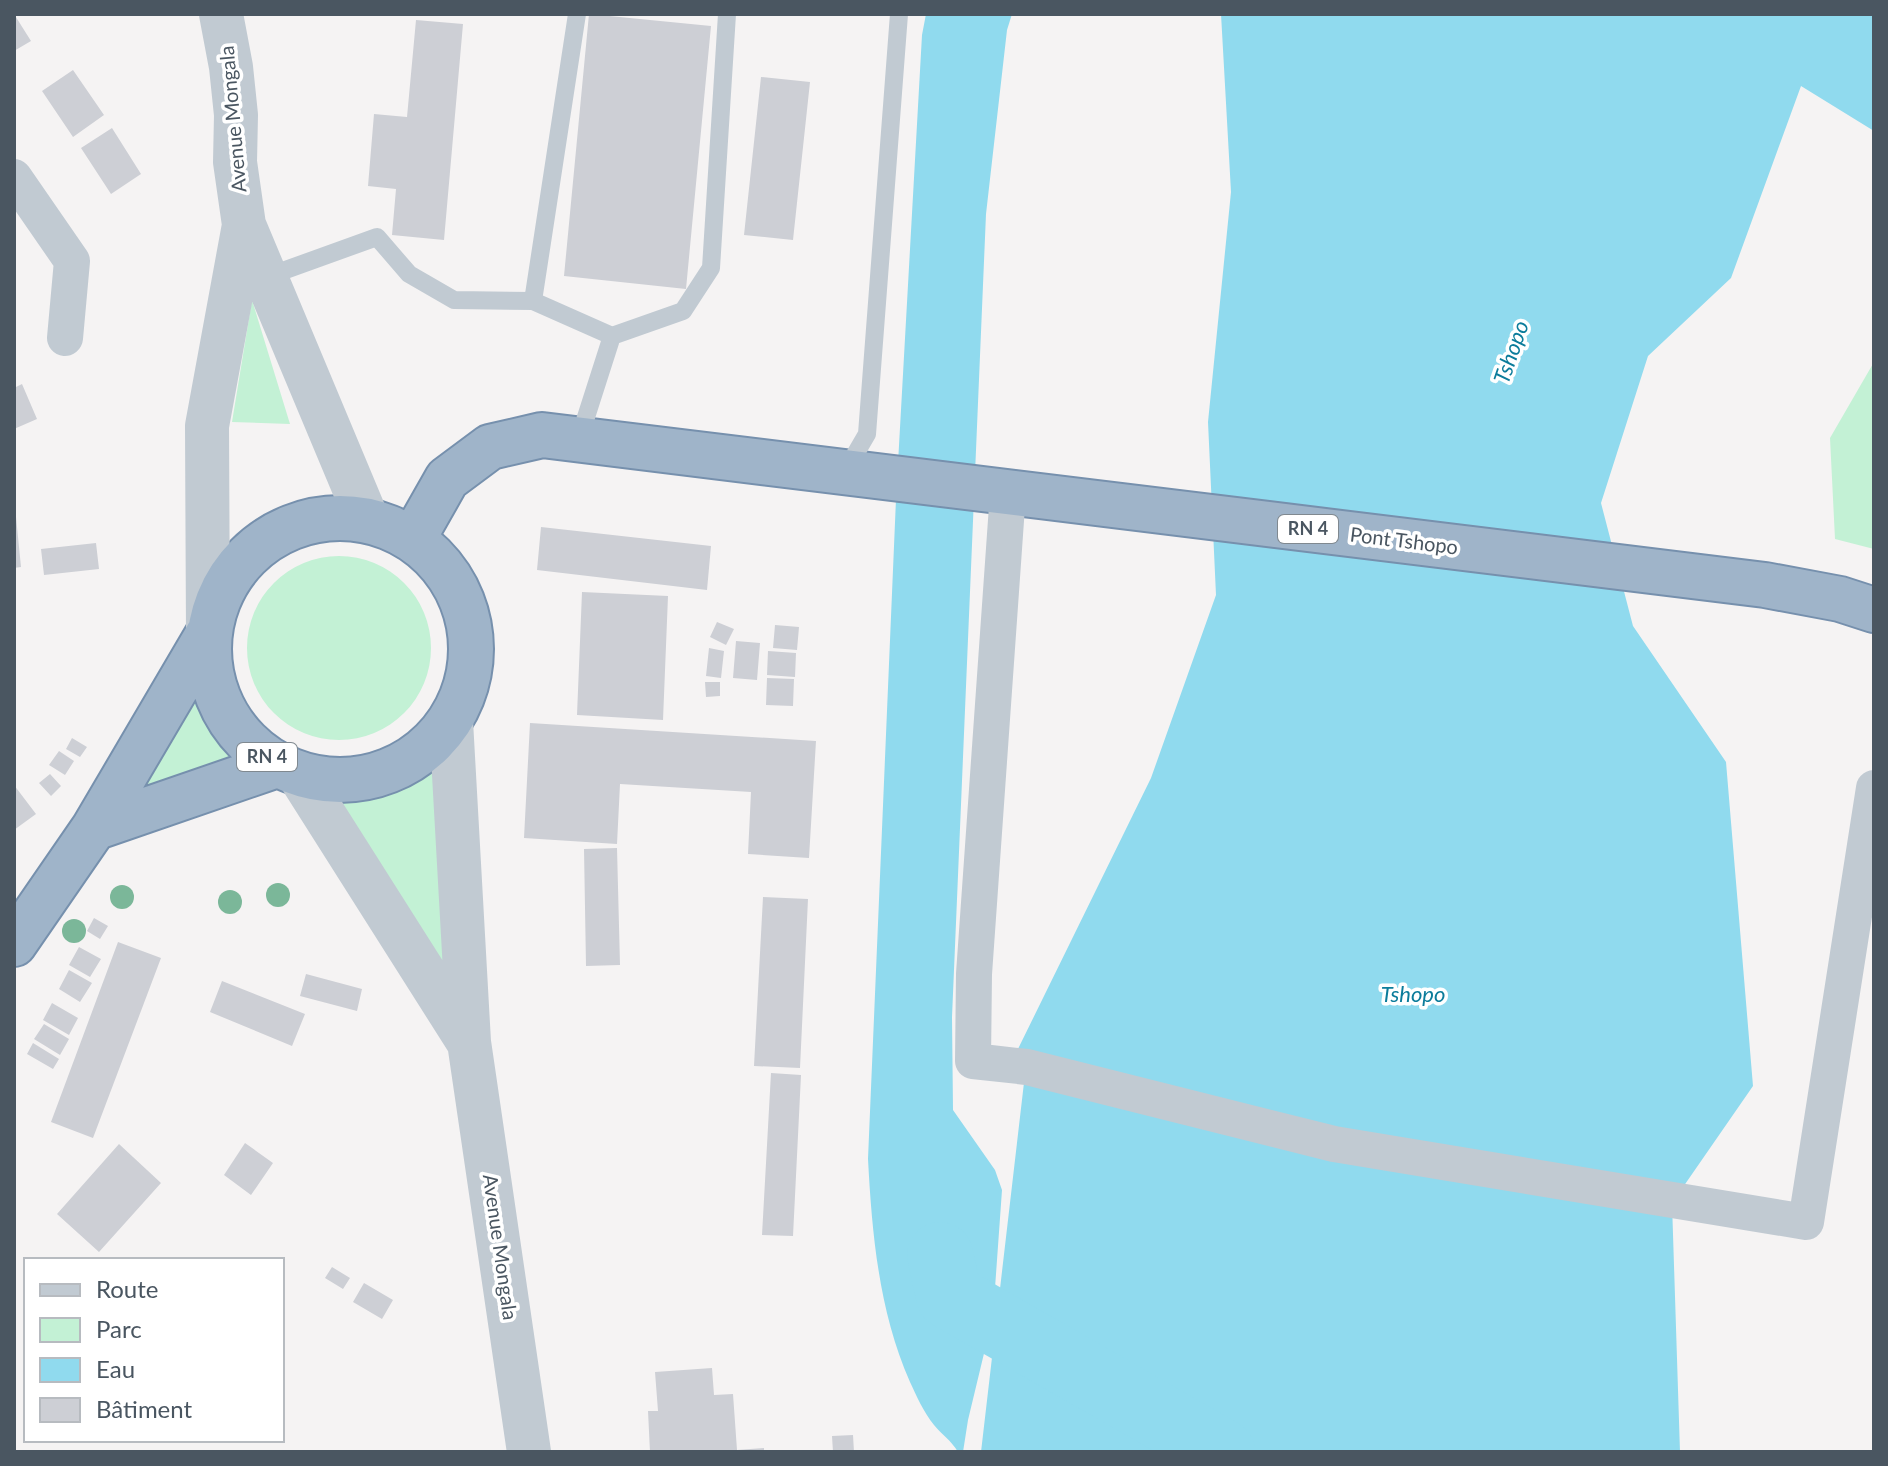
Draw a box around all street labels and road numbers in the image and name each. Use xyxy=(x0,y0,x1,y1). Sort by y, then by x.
street label: Avenue Mongala xyxy=(214,45,250,193)
road number: RN 4 xyxy=(1278,515,1338,543)
street label: Pont Tshopo xyxy=(1349,521,1460,559)
road number: RN 4 xyxy=(237,743,297,771)
street label: Avenue Mongala xyxy=(479,1172,523,1321)

